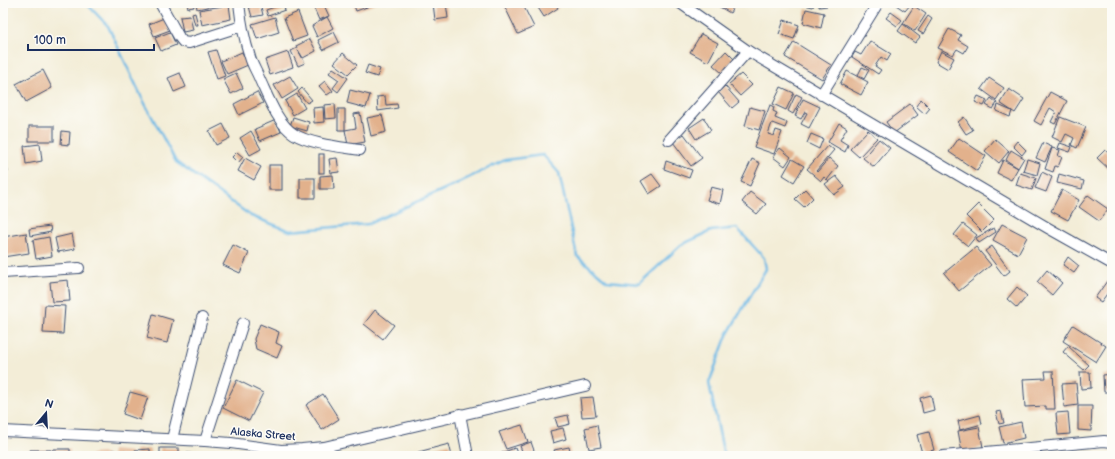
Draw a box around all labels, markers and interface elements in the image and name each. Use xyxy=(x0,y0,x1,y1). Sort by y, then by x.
scale bar xyxy=(28,26,154,52)
text: 100 m xyxy=(34,33,66,48)
north arrow xyxy=(26,393,66,433)
text: N xyxy=(43,397,55,411)
street label: Alaska Street xyxy=(230,425,297,443)

